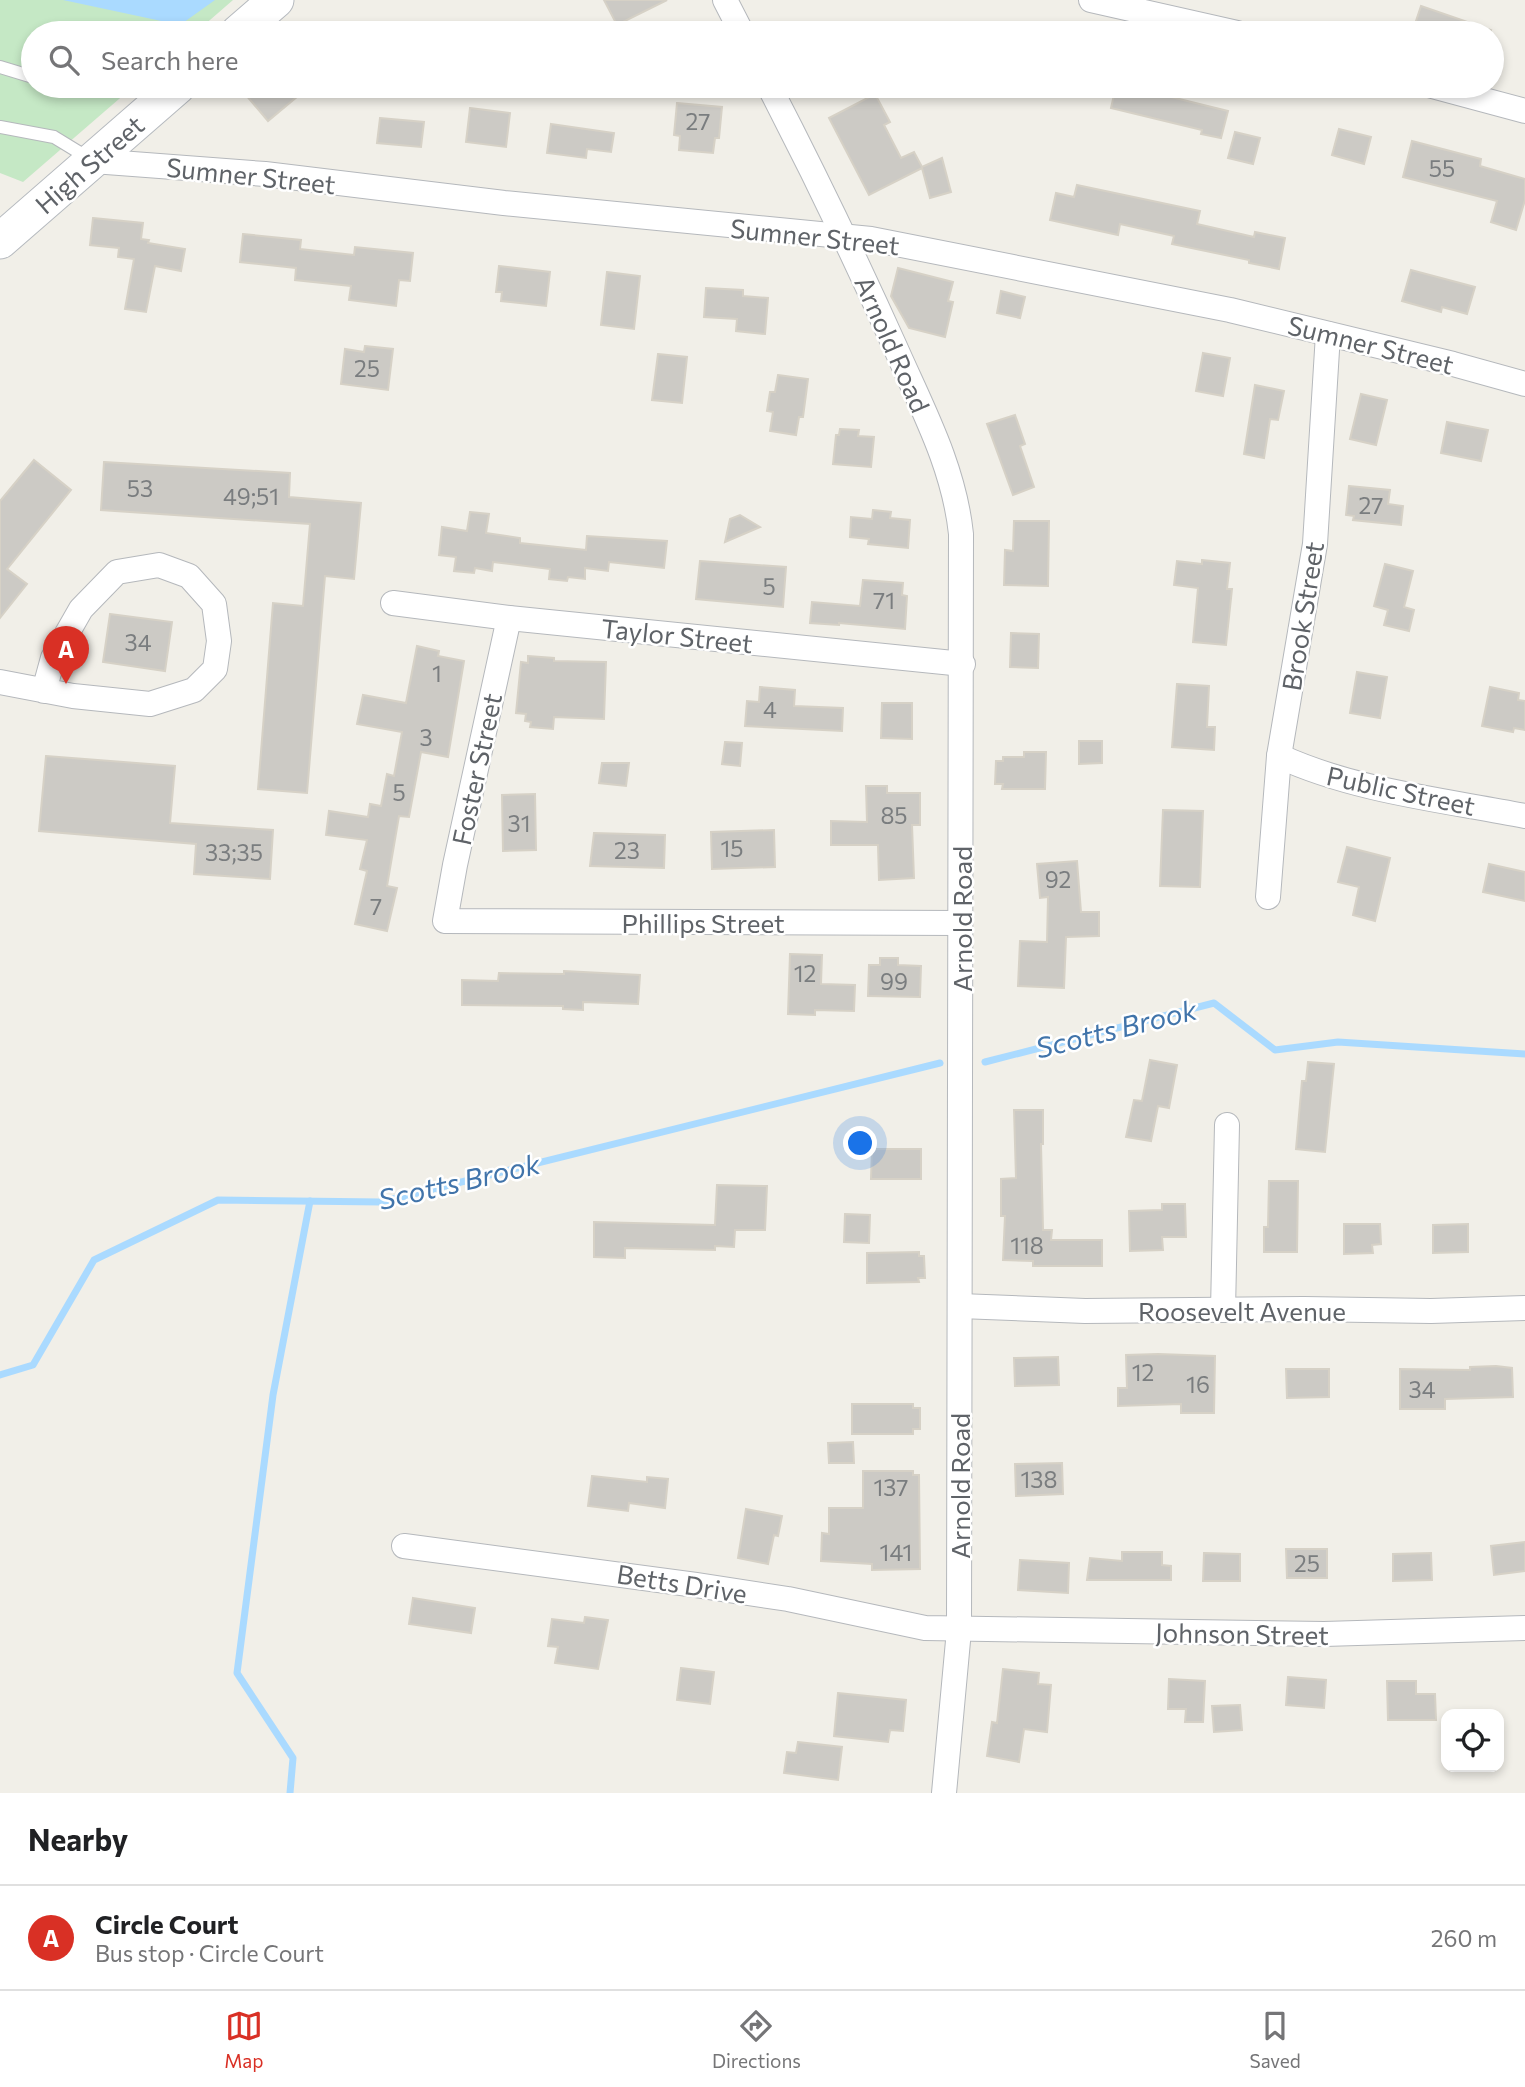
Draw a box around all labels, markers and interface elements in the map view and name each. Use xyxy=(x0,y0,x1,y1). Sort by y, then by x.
search box xyxy=(21,21,1504,98)
icon: search xyxy=(45,41,83,79)
text: Search here xyxy=(101,44,239,75)
house number: 27 xyxy=(686,107,710,135)
street label: High Street xyxy=(28,108,150,220)
street label: Sumner Street xyxy=(165,151,337,199)
house number: 55 xyxy=(1429,154,1455,182)
street label: Sumner Street xyxy=(729,212,901,260)
street label: Arnold Road xyxy=(849,271,937,417)
street label: Sumner Street xyxy=(1285,308,1457,380)
house number: 25 xyxy=(354,354,380,382)
house number: 53 xyxy=(127,474,153,502)
house number: 49;51 xyxy=(223,482,279,510)
house number: 27 xyxy=(1359,491,1383,519)
street label: Brook Street xyxy=(1275,539,1329,693)
house number: 5 xyxy=(762,572,776,600)
house number: 71 xyxy=(873,586,895,614)
street label: Taylor Street xyxy=(600,612,754,658)
pin: A xyxy=(43,626,89,684)
house number: 34 xyxy=(125,628,152,656)
house number: 1 xyxy=(432,659,442,687)
street label: Foster Street xyxy=(445,690,507,848)
house number: 4 xyxy=(763,695,777,723)
house number: 3 xyxy=(419,723,433,751)
street label: Public Street xyxy=(1324,759,1478,821)
house number: 5 xyxy=(392,778,406,806)
house number: 85 xyxy=(880,801,908,829)
house number: 31 xyxy=(508,809,530,837)
house number: 15 xyxy=(720,834,744,862)
house number: 23 xyxy=(614,836,640,864)
house number: 33;35 xyxy=(205,838,263,866)
street label: Arnold Road xyxy=(946,846,977,992)
house number: 92 xyxy=(1045,865,1071,893)
house number: 7 xyxy=(370,892,382,920)
street label: Phillips Street xyxy=(621,907,785,938)
house number: 12 xyxy=(794,959,816,987)
house number: 99 xyxy=(880,967,908,995)
water label: Scotts Brook xyxy=(1032,991,1201,1064)
your location xyxy=(843,1126,877,1160)
water label: Scotts Brook xyxy=(375,1146,544,1216)
house number: 118 xyxy=(1010,1231,1044,1259)
street label: Roosevelt Avenue xyxy=(1138,1295,1346,1326)
house number: 12 xyxy=(1132,1358,1154,1386)
house number: 16 xyxy=(1186,1370,1210,1398)
house number: 34 xyxy=(1409,1375,1436,1403)
street label: Arnold Road xyxy=(944,1413,975,1559)
house number: 138 xyxy=(1021,1465,1057,1493)
house number: 137 xyxy=(873,1473,909,1501)
house number: 141 xyxy=(880,1538,912,1566)
house number: 25 xyxy=(1294,1549,1320,1577)
street label: Betts Drive xyxy=(615,1557,749,1609)
street label: Johnson Street xyxy=(1155,1616,1329,1650)
map controls xyxy=(1441,1709,1504,1772)
button: locate xyxy=(1441,1709,1504,1772)
text: Nearby xyxy=(28,1820,128,1857)
text: Circle Court xyxy=(95,1908,239,1939)
text: A xyxy=(43,1924,59,1952)
text: 260 m xyxy=(1431,1924,1497,1952)
text: Bus stop · Circle Court xyxy=(95,1939,324,1967)
tab: Map xyxy=(224,2007,263,2072)
tab: Directions xyxy=(712,2007,801,2072)
tab: Saved xyxy=(1249,2007,1301,2072)

